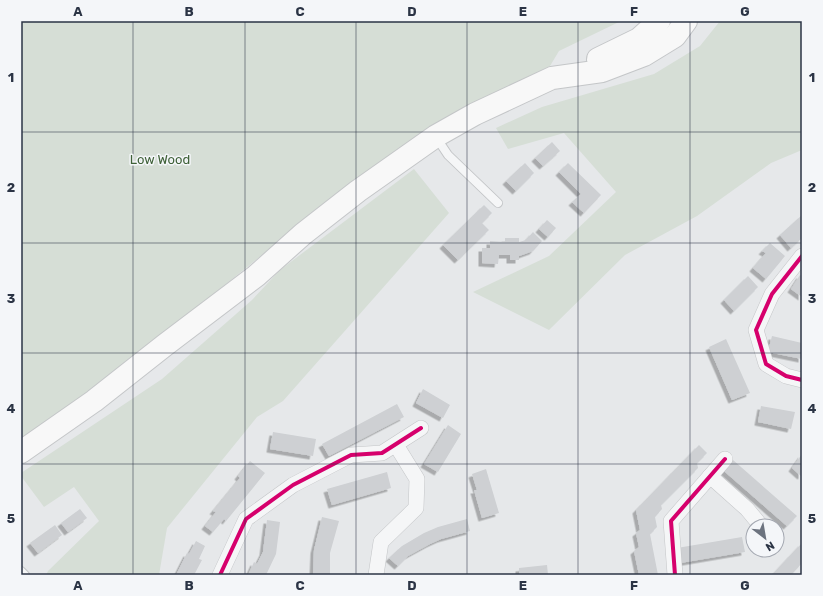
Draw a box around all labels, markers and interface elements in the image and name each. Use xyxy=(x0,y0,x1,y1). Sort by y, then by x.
text: A xyxy=(73,4,83,19)
text: B xyxy=(184,4,194,19)
text: C xyxy=(295,4,305,19)
text: D xyxy=(407,4,417,19)
text: E xyxy=(519,4,527,19)
text: F xyxy=(630,4,638,19)
text: G xyxy=(740,4,750,19)
text: 1 xyxy=(8,70,14,85)
text: 1 xyxy=(809,70,815,85)
park label: Low Wood xyxy=(130,152,190,167)
text: 2 xyxy=(7,180,15,195)
text: 2 xyxy=(808,180,816,195)
text: 3 xyxy=(7,291,16,306)
text: 3 xyxy=(808,291,817,306)
text: 4 xyxy=(7,401,16,416)
text: 4 xyxy=(808,401,817,416)
text: 5 xyxy=(7,511,15,526)
text: 5 xyxy=(808,511,816,526)
north arrow xyxy=(745,518,785,558)
text: N xyxy=(763,539,777,554)
text: A xyxy=(73,578,83,593)
text: B xyxy=(184,578,194,593)
text: C xyxy=(295,578,305,593)
text: D xyxy=(407,578,417,593)
text: E xyxy=(519,578,527,593)
text: F xyxy=(630,578,638,593)
text: G xyxy=(740,578,750,593)

